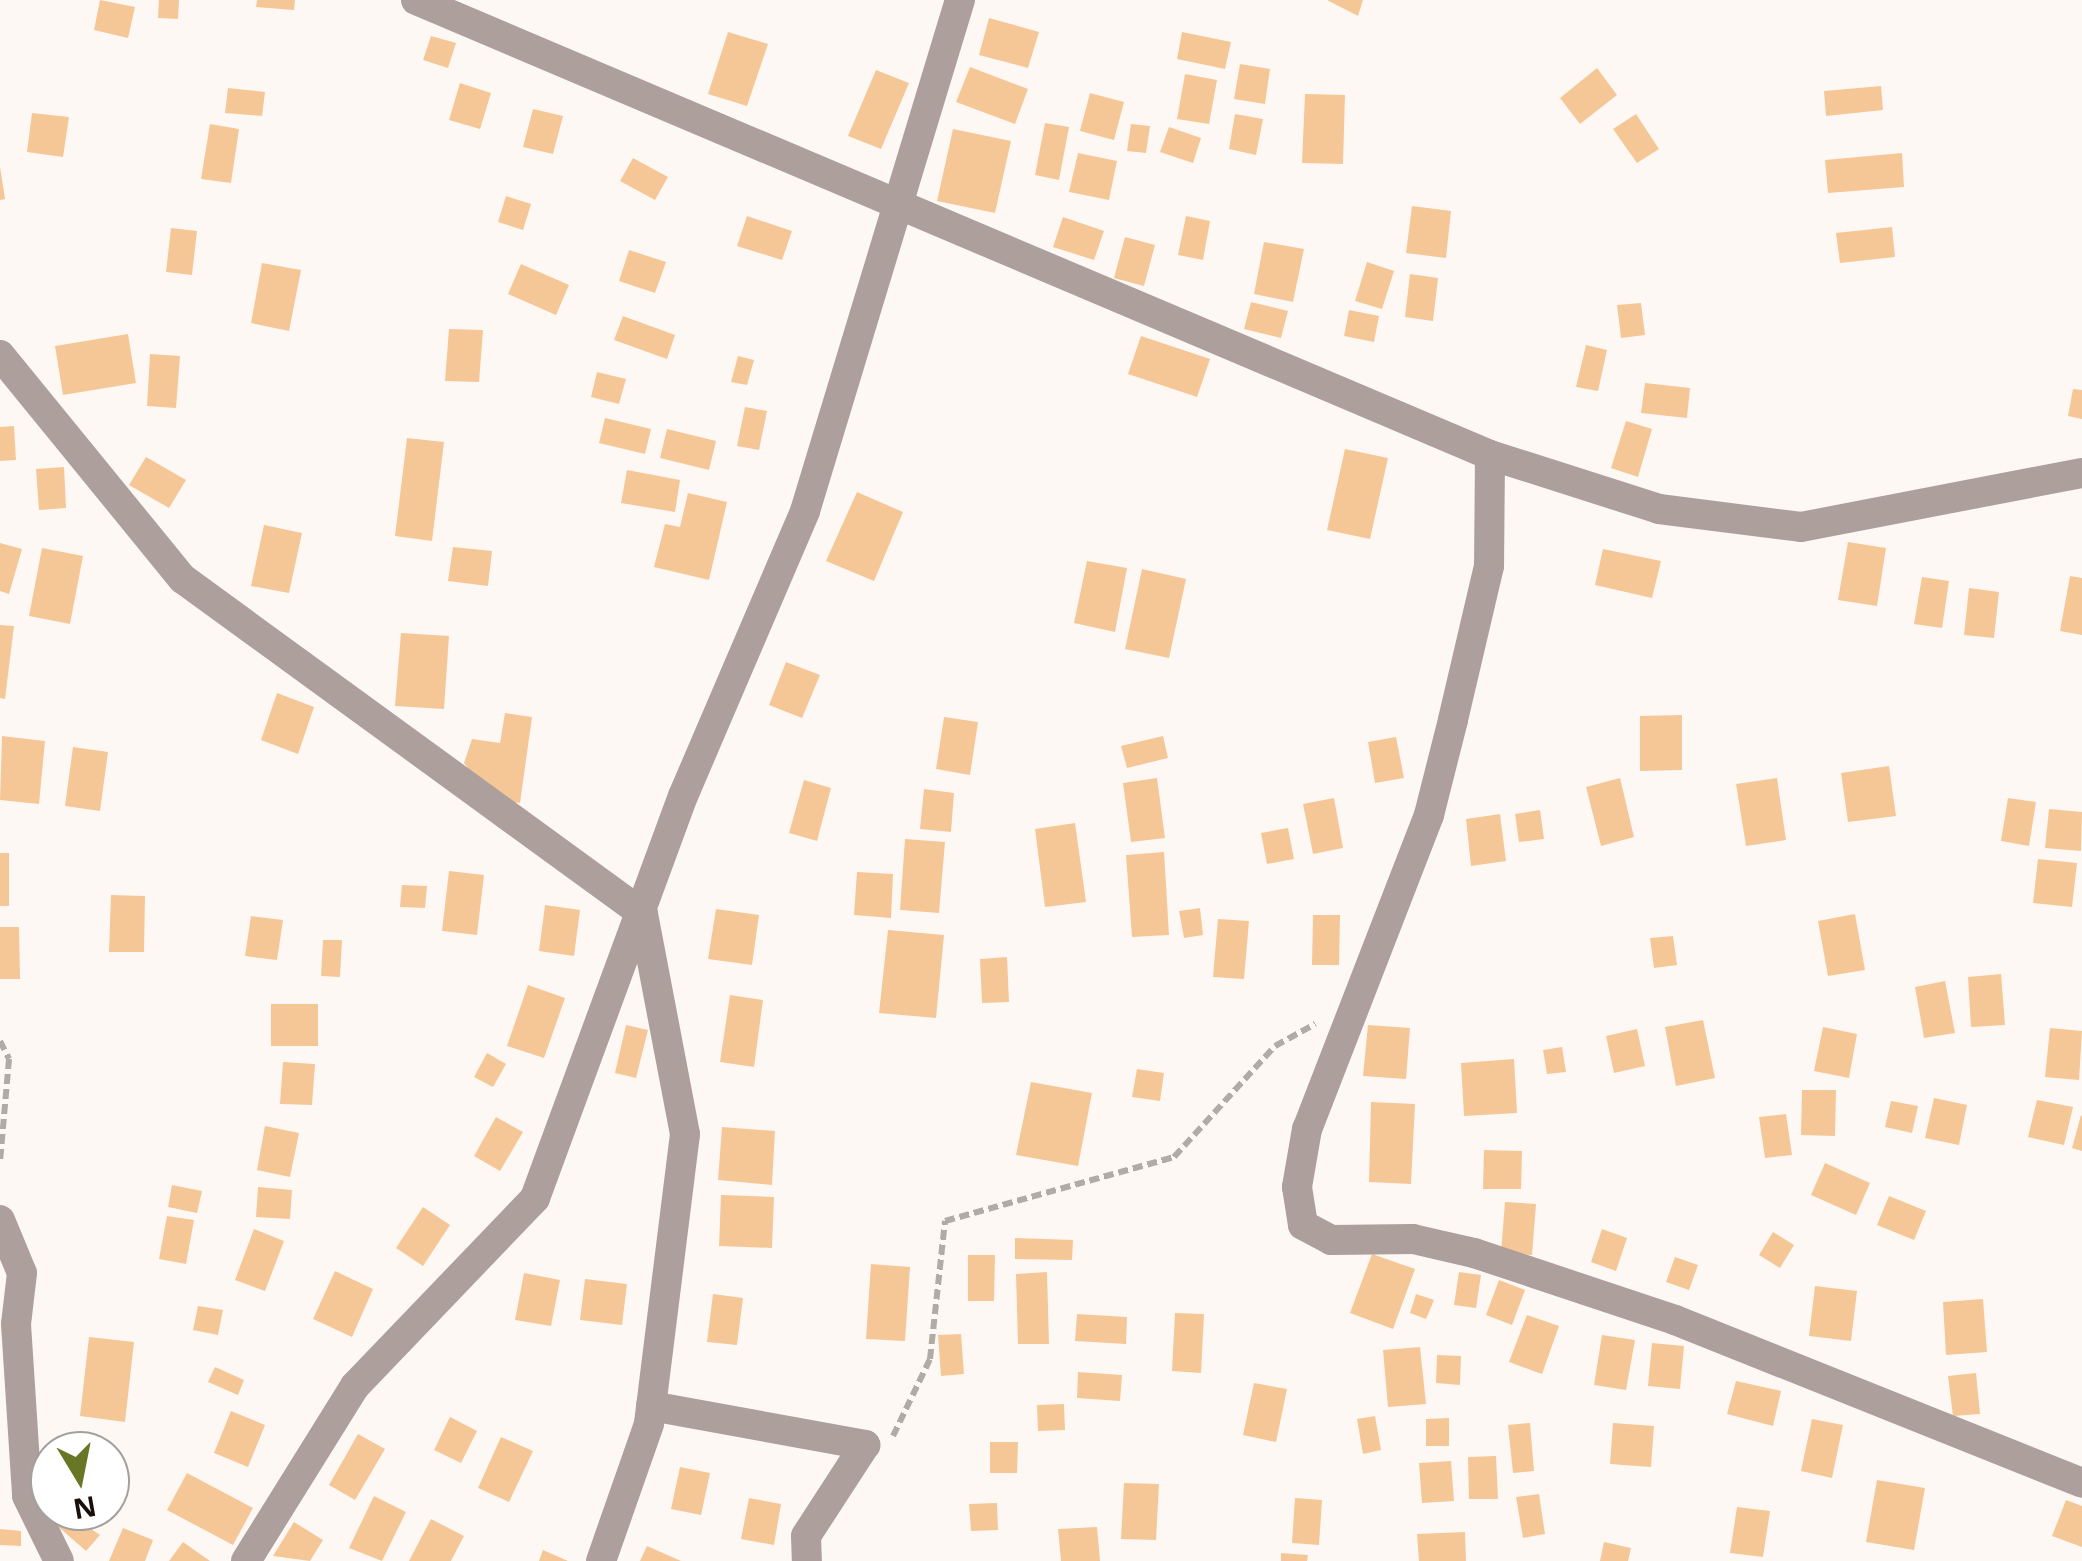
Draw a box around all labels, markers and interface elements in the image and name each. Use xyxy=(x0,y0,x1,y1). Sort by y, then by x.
north arrow xyxy=(30,1431,130,1531)
text: N xyxy=(70,1488,99,1529)

